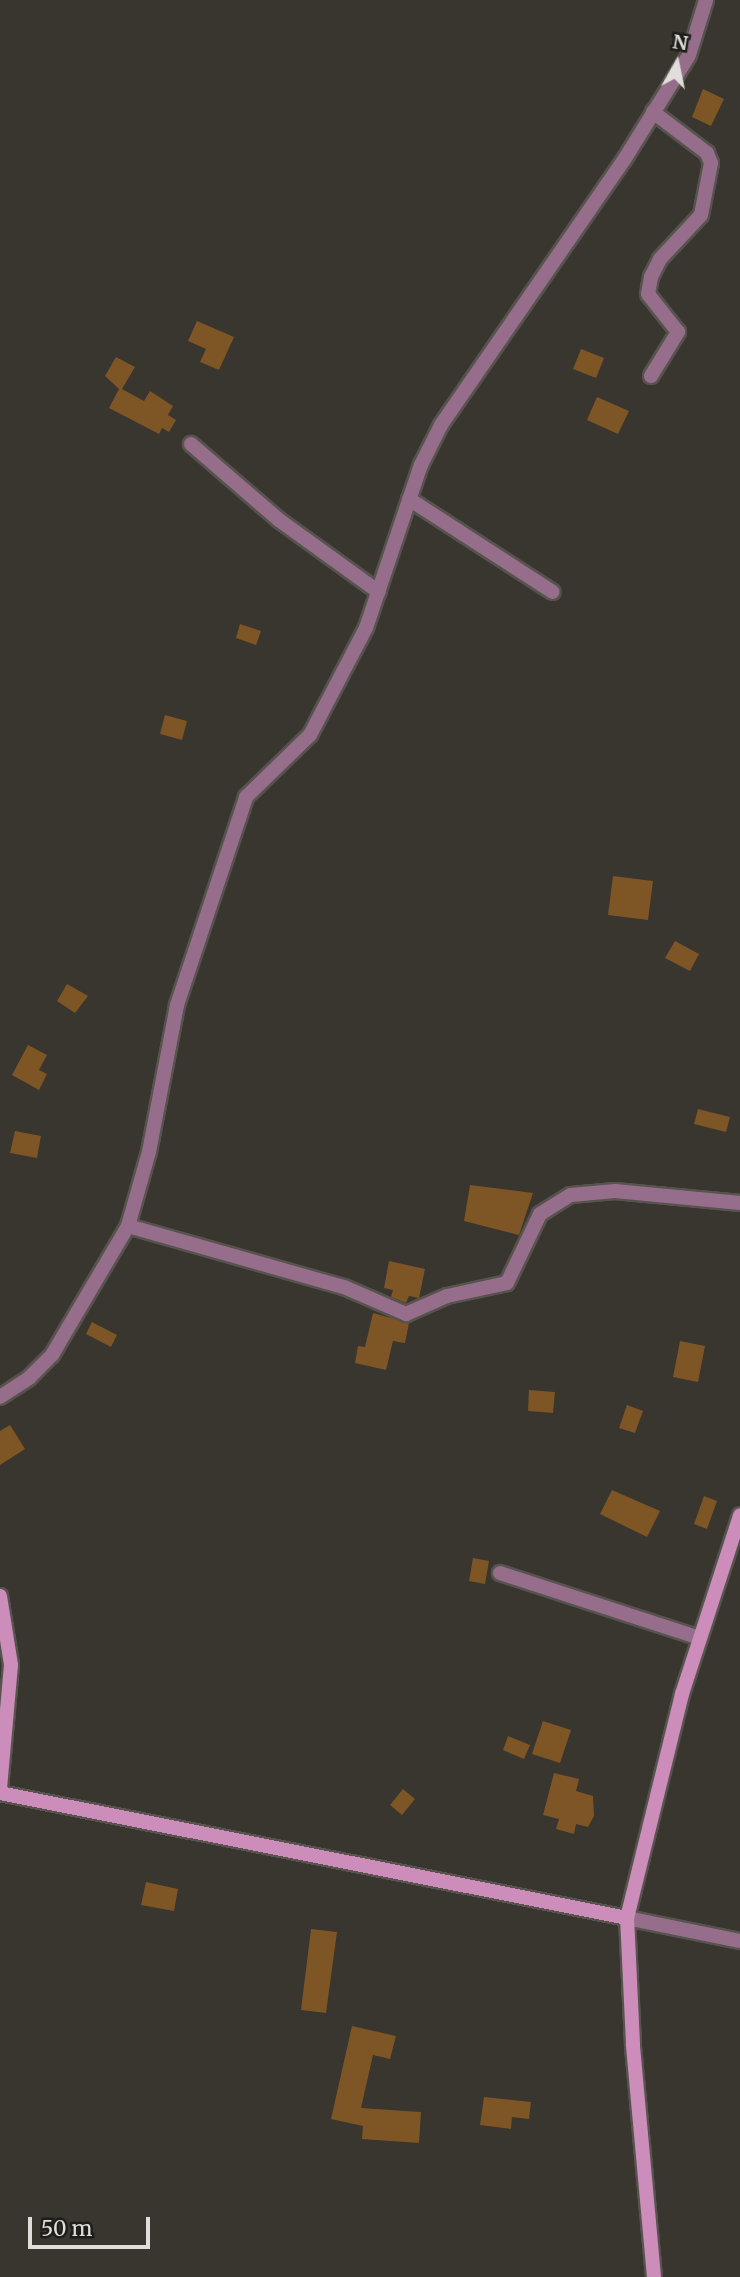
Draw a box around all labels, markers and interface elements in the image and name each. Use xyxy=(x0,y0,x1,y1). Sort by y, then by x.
north arrow xyxy=(642,28,712,98)
text: N xyxy=(671,29,690,55)
scale bar xyxy=(32,2204,154,2248)
text: 50 m xyxy=(41,2215,92,2242)

